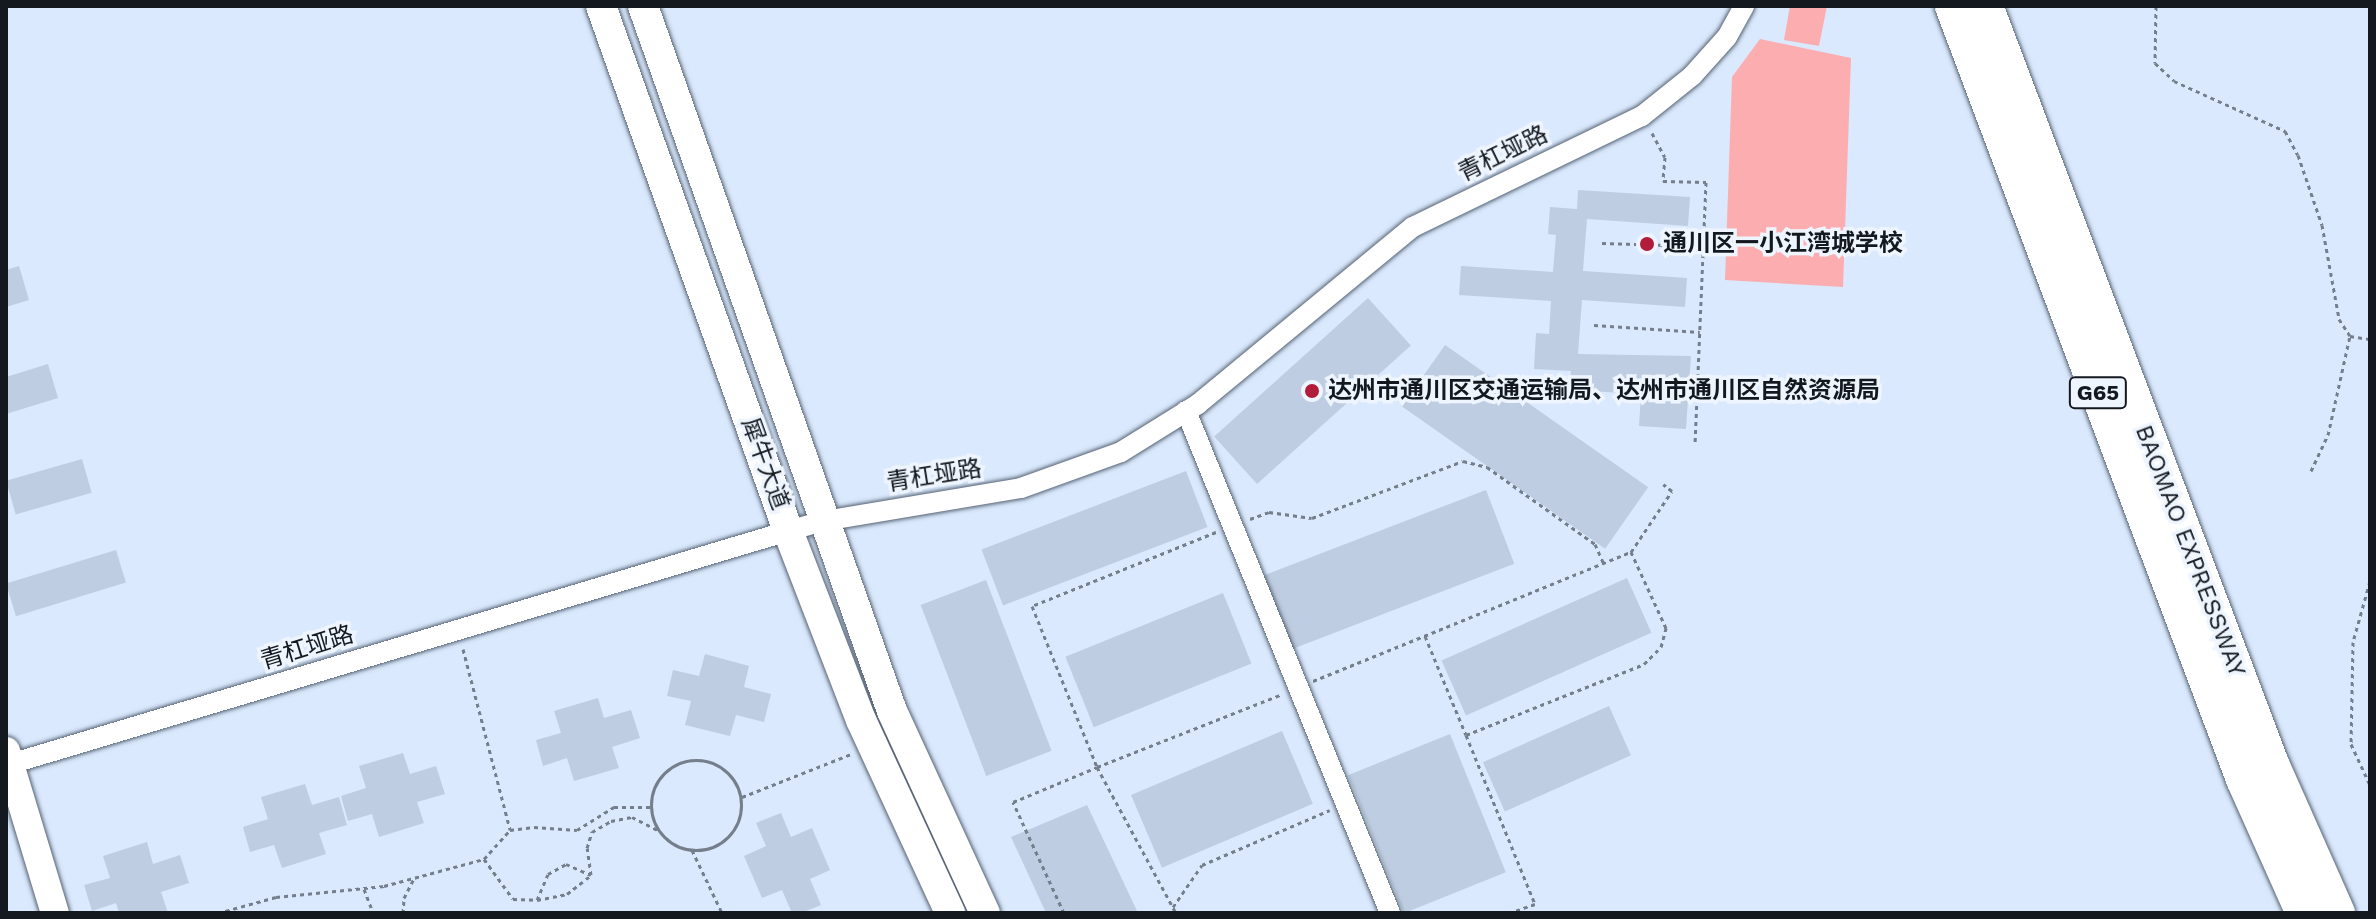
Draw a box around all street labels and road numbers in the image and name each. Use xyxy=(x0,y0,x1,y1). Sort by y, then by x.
street label: 青杠垭路 xyxy=(1454,120,1552,188)
road number: G65 xyxy=(2068,375,2128,411)
street label: 犀牛大道 xyxy=(735,414,795,514)
street label: BAOMAO EXPRESSWAY xyxy=(2129,421,2251,681)
street label: 青杠垭路 xyxy=(884,454,984,498)
street label: 青杠垭路 xyxy=(257,620,357,676)

